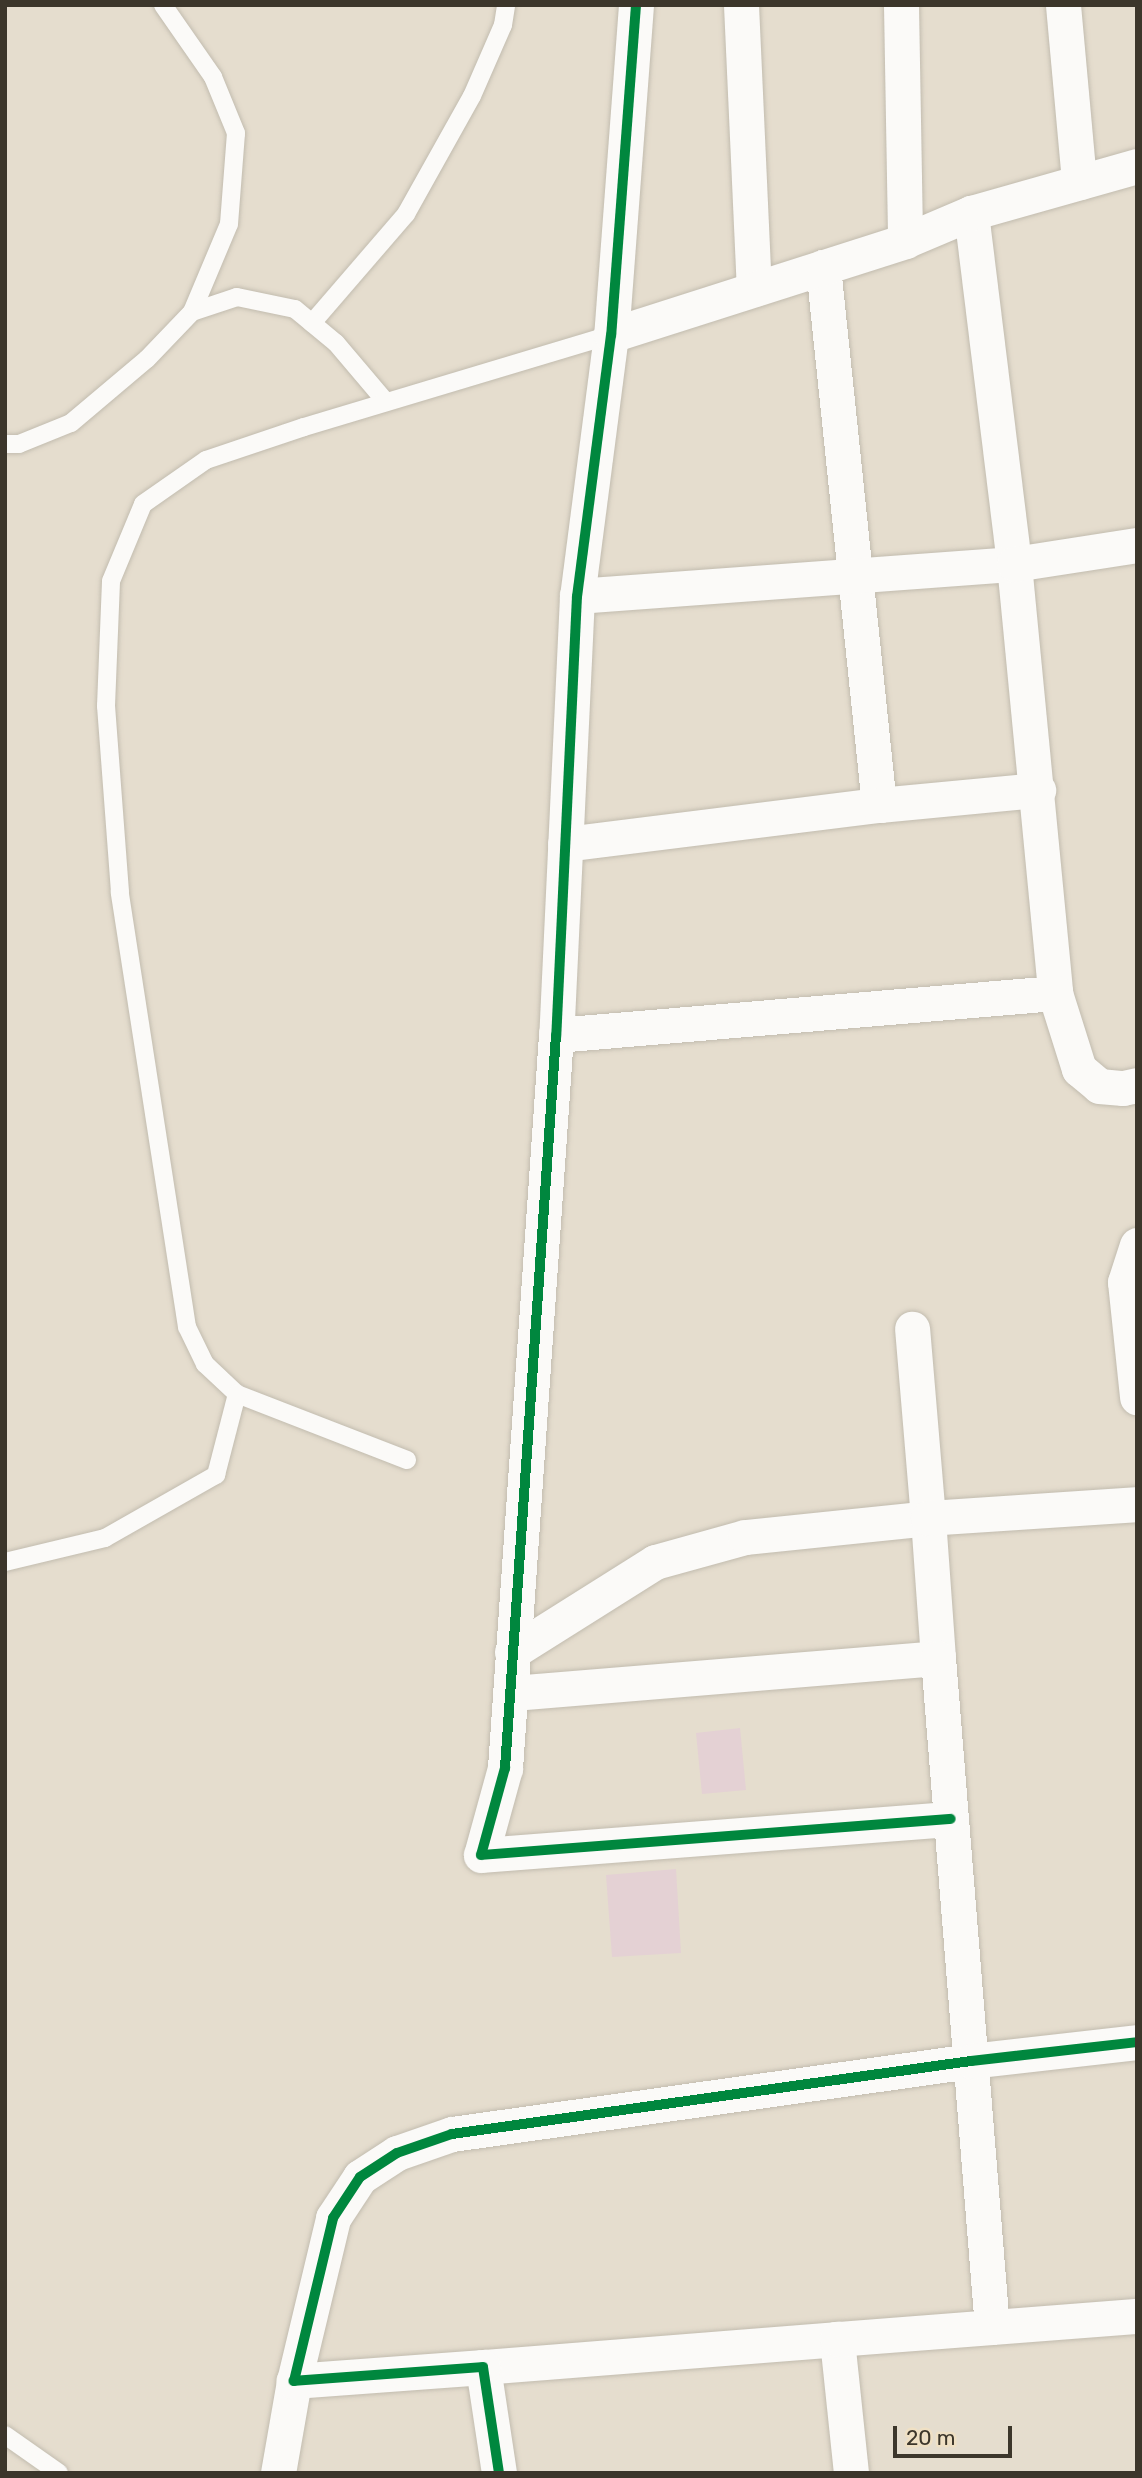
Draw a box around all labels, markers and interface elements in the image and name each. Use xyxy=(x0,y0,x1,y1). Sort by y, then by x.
scale bar xyxy=(897,2412,1016,2456)
text: 20 m xyxy=(906,2425,955,2450)

